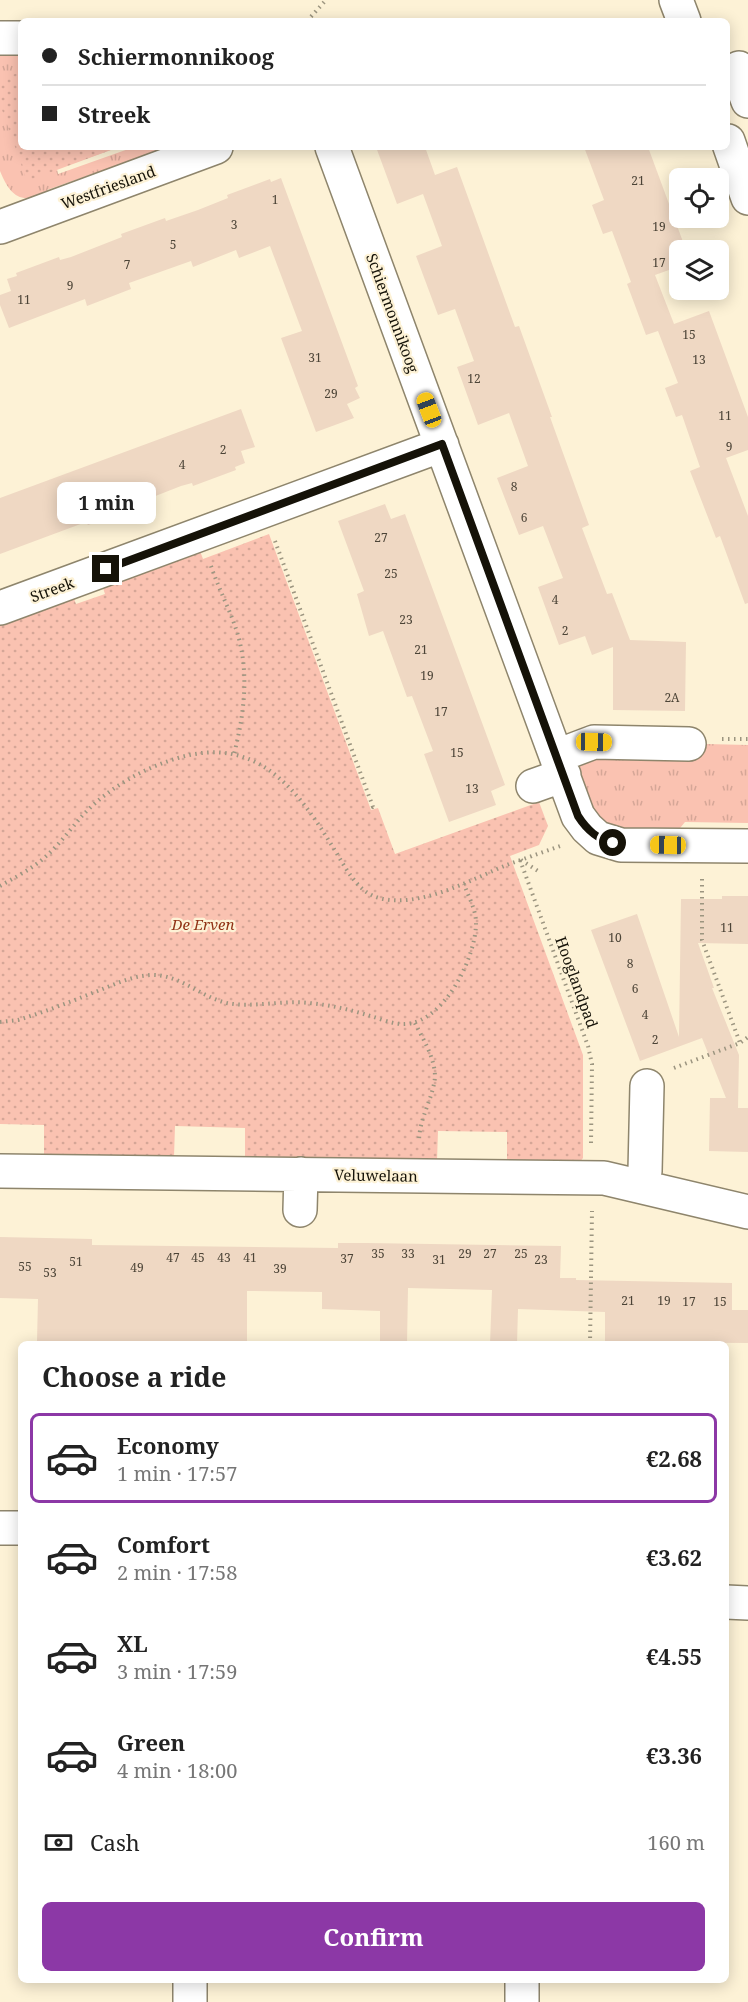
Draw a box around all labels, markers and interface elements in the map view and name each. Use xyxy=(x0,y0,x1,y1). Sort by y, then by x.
text: Schiermonnikoog xyxy=(78,41,274,71)
text: Streek xyxy=(78,99,150,129)
street label: Westfriesland xyxy=(58,161,158,213)
map controls xyxy=(669,168,729,300)
button: locate xyxy=(669,168,729,228)
house number: 21 xyxy=(631,172,645,189)
house number: 1 xyxy=(272,191,278,208)
house number: 3 xyxy=(231,216,238,233)
house number: 19 xyxy=(652,218,666,235)
house number: 5 xyxy=(170,236,176,253)
button: layers xyxy=(669,240,729,300)
street label: Schiermonnikoog xyxy=(362,250,424,376)
house number: 17 xyxy=(652,254,666,271)
house number: 7 xyxy=(124,256,131,273)
house number: 9 xyxy=(67,277,73,294)
house number: 11 xyxy=(17,291,31,308)
house number: 15 xyxy=(682,326,696,343)
house number: 31 xyxy=(308,349,322,366)
house number: 13 xyxy=(692,351,706,368)
house number: 12 xyxy=(467,370,481,387)
house number: 29 xyxy=(324,385,338,402)
car xyxy=(414,390,444,430)
house number: 11 xyxy=(718,407,732,424)
house number: 9 xyxy=(726,438,732,455)
house number: 2 xyxy=(220,441,226,458)
house number: 4 xyxy=(179,456,186,473)
house number: 8 xyxy=(511,478,518,495)
callout: 1 min xyxy=(57,482,156,524)
text: 1 min xyxy=(78,489,135,516)
house number: 6 xyxy=(521,509,528,526)
house number: 27 xyxy=(374,529,388,546)
route end xyxy=(92,555,119,582)
house number: 25 xyxy=(384,565,398,582)
street label: Streek xyxy=(27,572,77,606)
house number: 4 xyxy=(552,591,559,608)
house number: 23 xyxy=(399,611,413,628)
house number: 2 xyxy=(562,622,568,639)
house number: 21 xyxy=(414,641,428,658)
house number: 19 xyxy=(420,667,434,684)
house number: 2A xyxy=(664,689,680,706)
house number: 17 xyxy=(434,703,448,720)
car xyxy=(576,733,612,751)
house number: 15 xyxy=(450,744,464,761)
house number: 13 xyxy=(465,780,479,797)
route start xyxy=(599,829,626,856)
car xyxy=(650,836,686,854)
park label: De Erven xyxy=(171,914,235,934)
house number: 11 xyxy=(720,919,734,936)
house number: 10 xyxy=(608,929,622,946)
street label: Hooglandpad xyxy=(551,933,603,1031)
house number: 8 xyxy=(627,955,634,972)
house number: 6 xyxy=(632,980,639,997)
house number: 4 xyxy=(642,1006,649,1023)
house number: 2 xyxy=(652,1031,658,1048)
street label: Veluwelaan xyxy=(334,1164,418,1186)
house number: 35 xyxy=(371,1245,385,1262)
house number: 33 xyxy=(401,1245,415,1262)
house number: 29 xyxy=(458,1245,472,1262)
house number: 27 xyxy=(483,1245,497,1262)
house number: 25 xyxy=(514,1245,528,1262)
house number: 47 xyxy=(166,1249,180,1266)
house number: 45 xyxy=(191,1249,205,1266)
house number: 43 xyxy=(217,1249,231,1266)
house number: 41 xyxy=(243,1249,257,1266)
house number: 37 xyxy=(340,1250,354,1267)
house number: 31 xyxy=(432,1251,446,1268)
house number: 23 xyxy=(534,1251,548,1268)
house number: 51 xyxy=(69,1253,83,1270)
house number: 55 xyxy=(18,1258,32,1275)
house number: 49 xyxy=(130,1259,144,1276)
house number: 39 xyxy=(273,1260,287,1277)
house number: 53 xyxy=(43,1264,57,1281)
house number: 21 xyxy=(621,1292,635,1309)
house number: 19 xyxy=(657,1292,671,1309)
house number: 17 xyxy=(682,1293,696,1310)
house number: 15 xyxy=(713,1293,727,1310)
text: Choose a ride xyxy=(42,1358,227,1395)
text: Economy xyxy=(117,1430,219,1460)
icon: car xyxy=(45,1431,99,1485)
text: €2.68 xyxy=(646,1443,702,1473)
text: 1 min · 17:57 xyxy=(117,1460,237,1487)
text: Comfort xyxy=(117,1529,210,1559)
icon: car xyxy=(45,1530,99,1584)
text: €3.62 xyxy=(646,1542,702,1572)
text: 2 min · 17:58 xyxy=(117,1559,237,1586)
text: XL xyxy=(117,1628,148,1658)
icon: car xyxy=(45,1629,99,1683)
text: €4.55 xyxy=(646,1641,702,1671)
text: 3 min · 17:59 xyxy=(117,1658,237,1685)
text: Green xyxy=(117,1727,185,1757)
icon: car xyxy=(45,1728,99,1782)
text: €3.36 xyxy=(646,1740,702,1770)
text: 4 min · 18:00 xyxy=(117,1757,237,1784)
icon: cash xyxy=(42,1826,75,1859)
text: Cash xyxy=(90,1827,140,1857)
text: 160 m xyxy=(647,1829,705,1856)
button: Confirm xyxy=(42,1902,705,1971)

